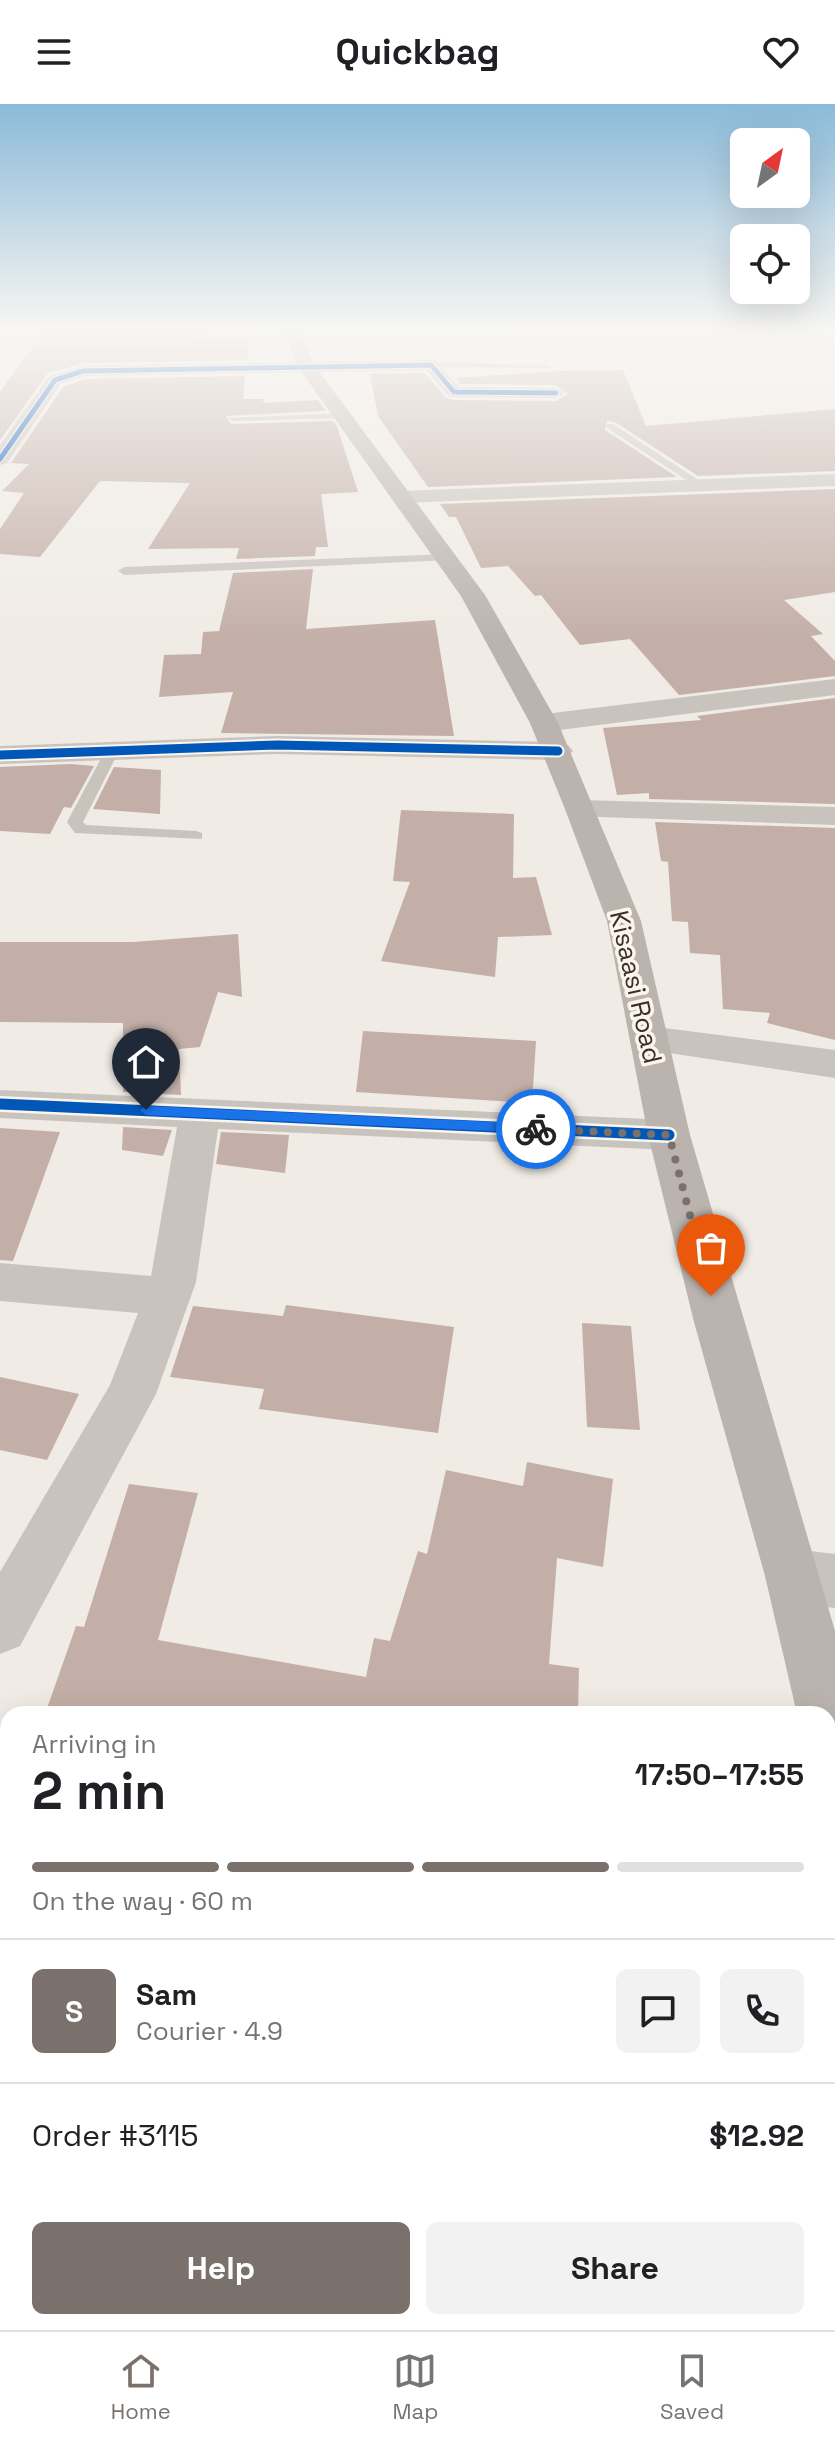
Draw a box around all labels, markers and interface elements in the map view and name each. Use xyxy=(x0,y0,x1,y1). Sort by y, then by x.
text: Quickbag xyxy=(336,29,499,75)
icon: menu xyxy=(32,30,76,74)
icon: heart xyxy=(759,30,803,74)
north arrow xyxy=(730,128,810,208)
map controls xyxy=(730,128,810,304)
button: locate xyxy=(730,224,810,304)
street label: Kisaasi Road xyxy=(602,907,670,1067)
pin xyxy=(112,1028,180,1110)
icon: home xyxy=(124,1040,168,1084)
courier xyxy=(496,1089,576,1169)
icon: bike xyxy=(514,1107,558,1151)
pin xyxy=(677,1214,745,1296)
icon: bag xyxy=(689,1226,733,1270)
text: Arriving in xyxy=(32,1727,156,1761)
text: 17:50–17:55 xyxy=(635,1755,804,1794)
text: 2 min xyxy=(32,1758,166,1824)
text: On the way · 60 m xyxy=(32,1884,253,1918)
button: chat xyxy=(616,1969,700,2053)
button: phone xyxy=(720,1969,804,2053)
text: Sam xyxy=(136,1975,197,2014)
text: S xyxy=(65,1992,83,2031)
text: Courier · 4.9 xyxy=(136,2014,283,2048)
text: Order #3115 xyxy=(32,2116,199,2155)
text: $12.92 xyxy=(709,2116,804,2155)
button: Help xyxy=(32,2222,410,2314)
button: Share xyxy=(426,2222,804,2314)
tab: Home xyxy=(111,2349,171,2425)
tab: Map xyxy=(392,2349,438,2425)
tab: Saved xyxy=(660,2349,724,2425)

